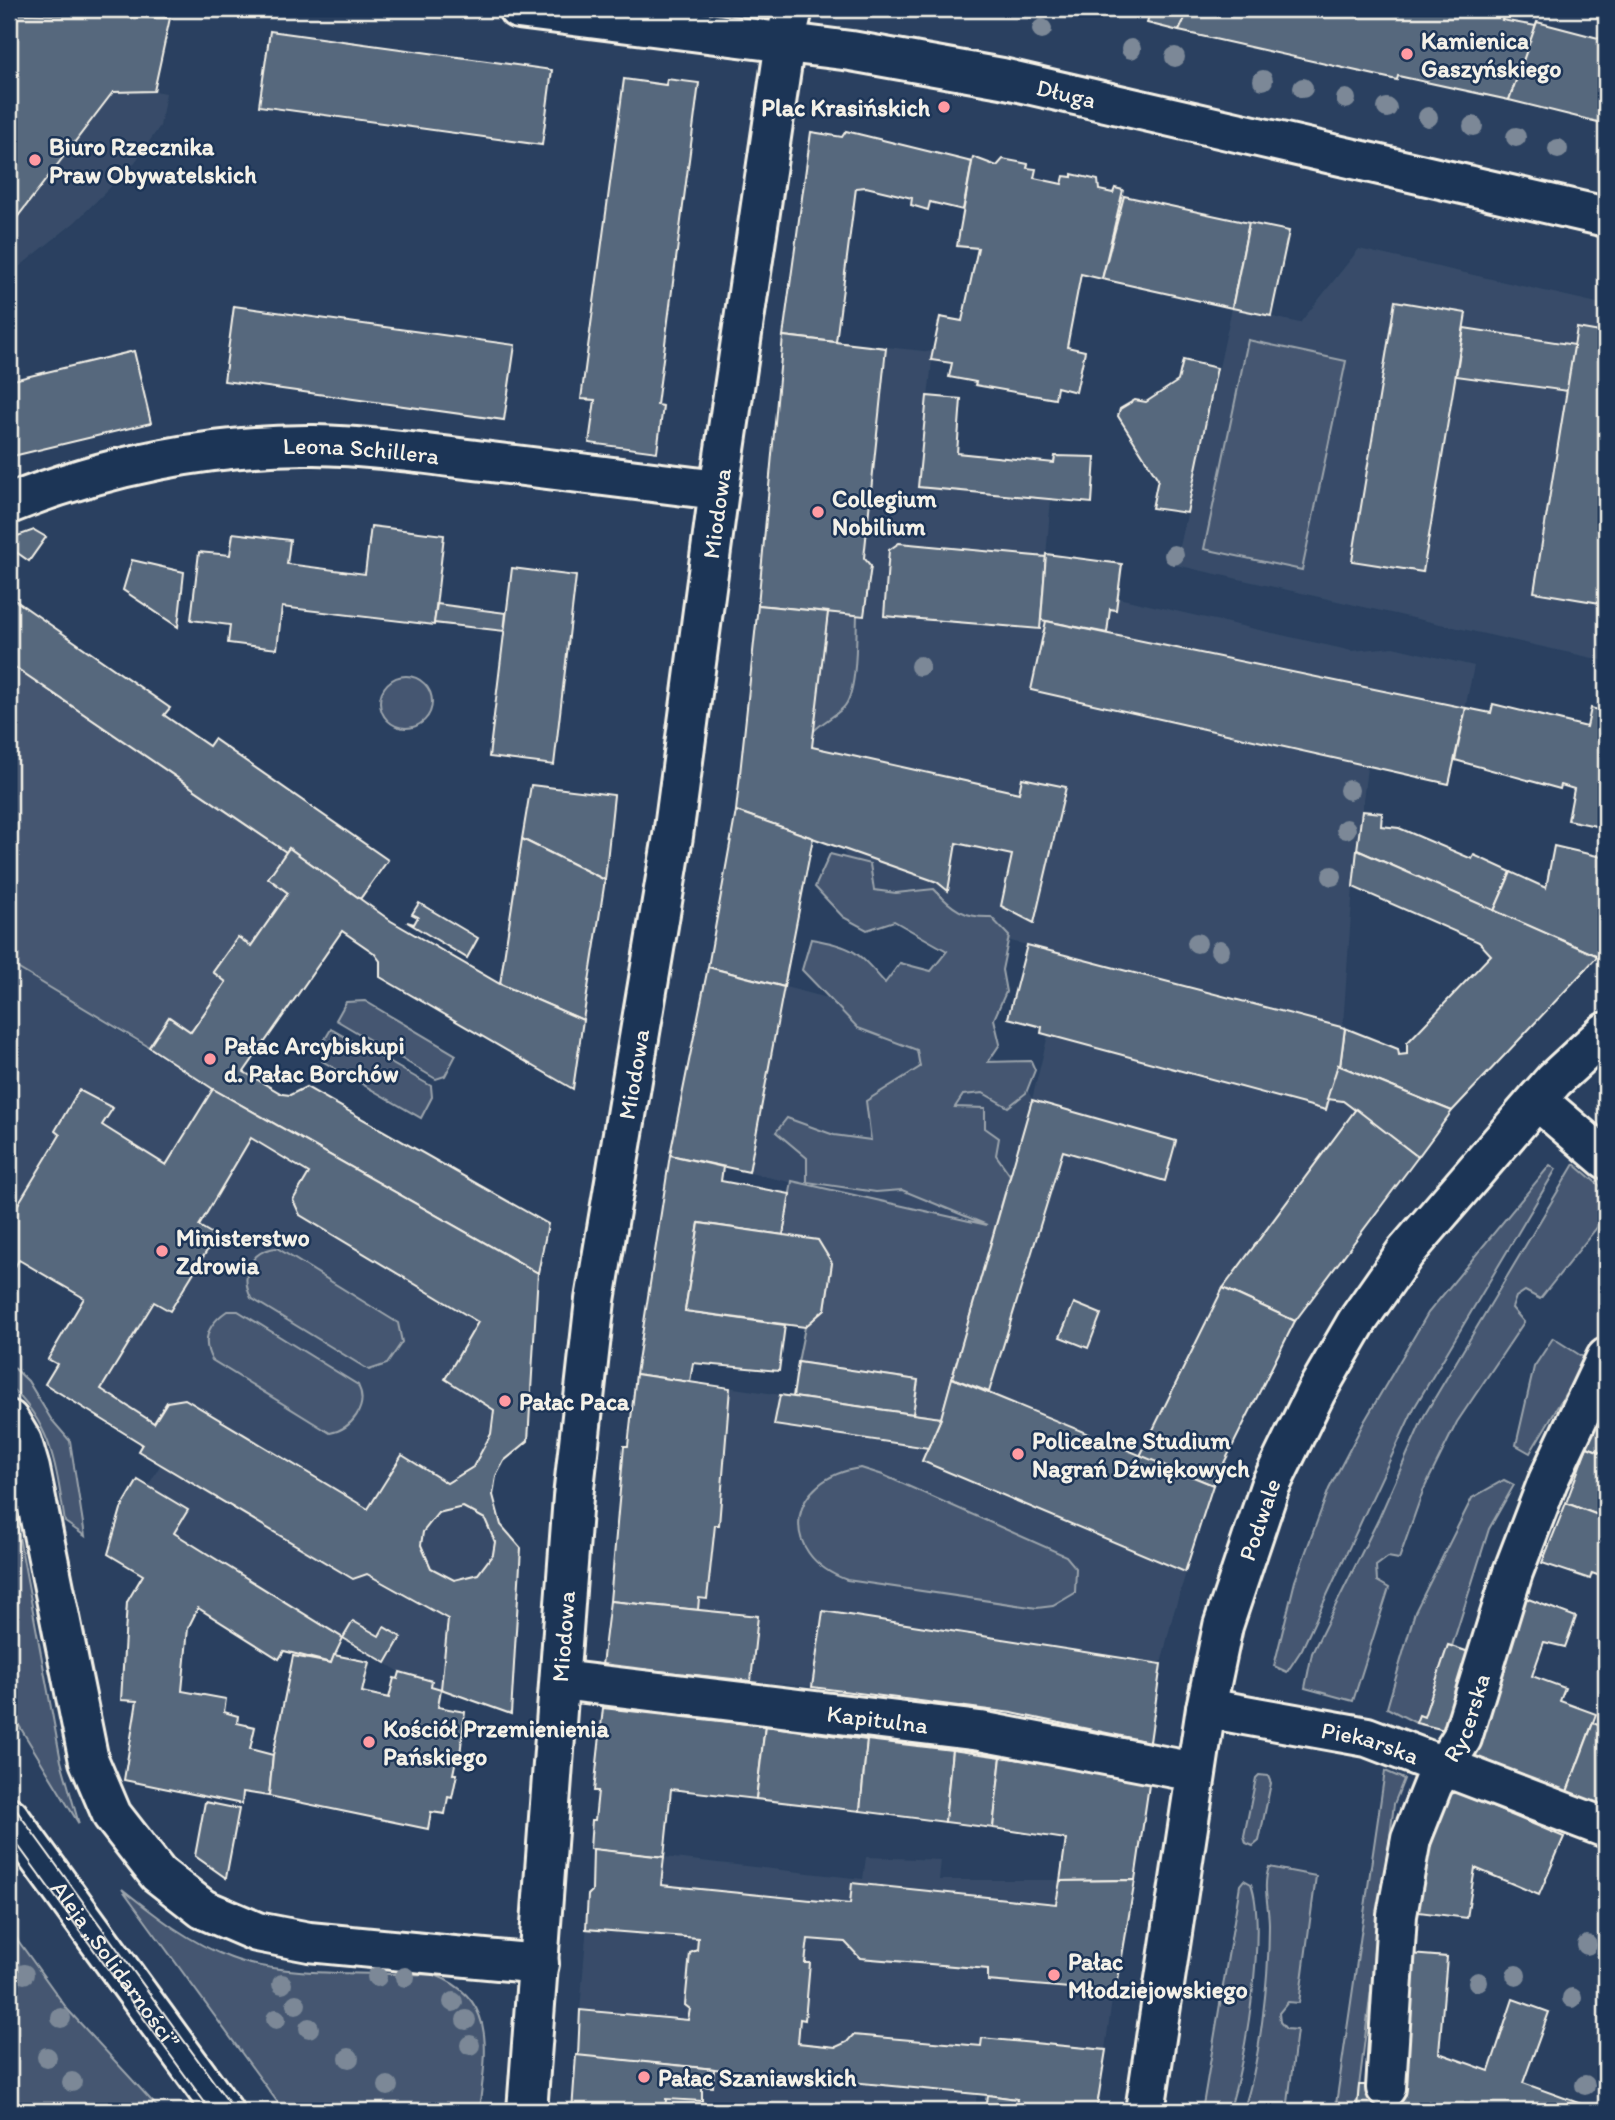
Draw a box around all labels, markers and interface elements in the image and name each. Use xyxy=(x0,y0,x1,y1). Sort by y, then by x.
place label: Kamienica Gaszyńskiego xyxy=(1421,26,1562,84)
marker: Kamienica Gaszyńskiego xyxy=(1399,46,1415,62)
street label: Długa xyxy=(1034,72,1099,114)
place label: Plac Krasińskich xyxy=(761,93,931,122)
marker: Plac Krasińskich xyxy=(936,99,952,115)
place label: Biuro Rzecznika Praw Obywatelskich xyxy=(49,132,257,190)
marker: Biuro Rzecznika Praw Obywatelskich xyxy=(27,152,43,168)
street label: Leona Schillera xyxy=(282,430,442,470)
street label: Miodowa xyxy=(695,465,737,561)
place label: Collegium Nobilium xyxy=(832,484,937,541)
marker: Collegium Nobilium xyxy=(810,504,826,520)
street label: Miodowa xyxy=(611,1026,655,1122)
place label: Pałac Arcybiskupi d. Pałac Borchów xyxy=(224,1031,405,1088)
marker: Pałac Arcybiskupi d. Pałac Borchów xyxy=(202,1051,218,1067)
place label: Ministerstwo Zdrowia xyxy=(176,1223,310,1280)
marker: Ministerstwo Zdrowia xyxy=(154,1243,170,1259)
place label: Pałac Paca xyxy=(519,1387,630,1416)
marker: Pałac Paca xyxy=(497,1393,513,1409)
place label: Policealne Studium Nagrań Dźwiękowych xyxy=(1032,1426,1250,1484)
marker: Policealne Studium Nagrań Dźwiękowych xyxy=(1010,1446,1026,1462)
street label: Podwale xyxy=(1232,1473,1286,1564)
street label: Miodowa xyxy=(545,1589,580,1683)
street label: Rycerska xyxy=(1436,1670,1496,1767)
street label: Kapitulna xyxy=(825,1698,930,1739)
place label: Kościół Przemienienia Pańskiego xyxy=(383,1714,609,1772)
street label: Piekarska xyxy=(1319,1715,1424,1770)
marker: Kościół Przemienienia Pańskiego xyxy=(361,1734,377,1750)
street label: Aleja „Solidarności” xyxy=(45,1874,187,2054)
place label: Pałac Młodziejowskiego xyxy=(1068,1947,1248,2005)
marker: Pałac Młodziejowskiego xyxy=(1046,1967,1062,1983)
place label: Pałac Szaniawskich xyxy=(658,2063,857,2092)
marker: Pałac Szaniawskich xyxy=(636,2069,652,2085)

